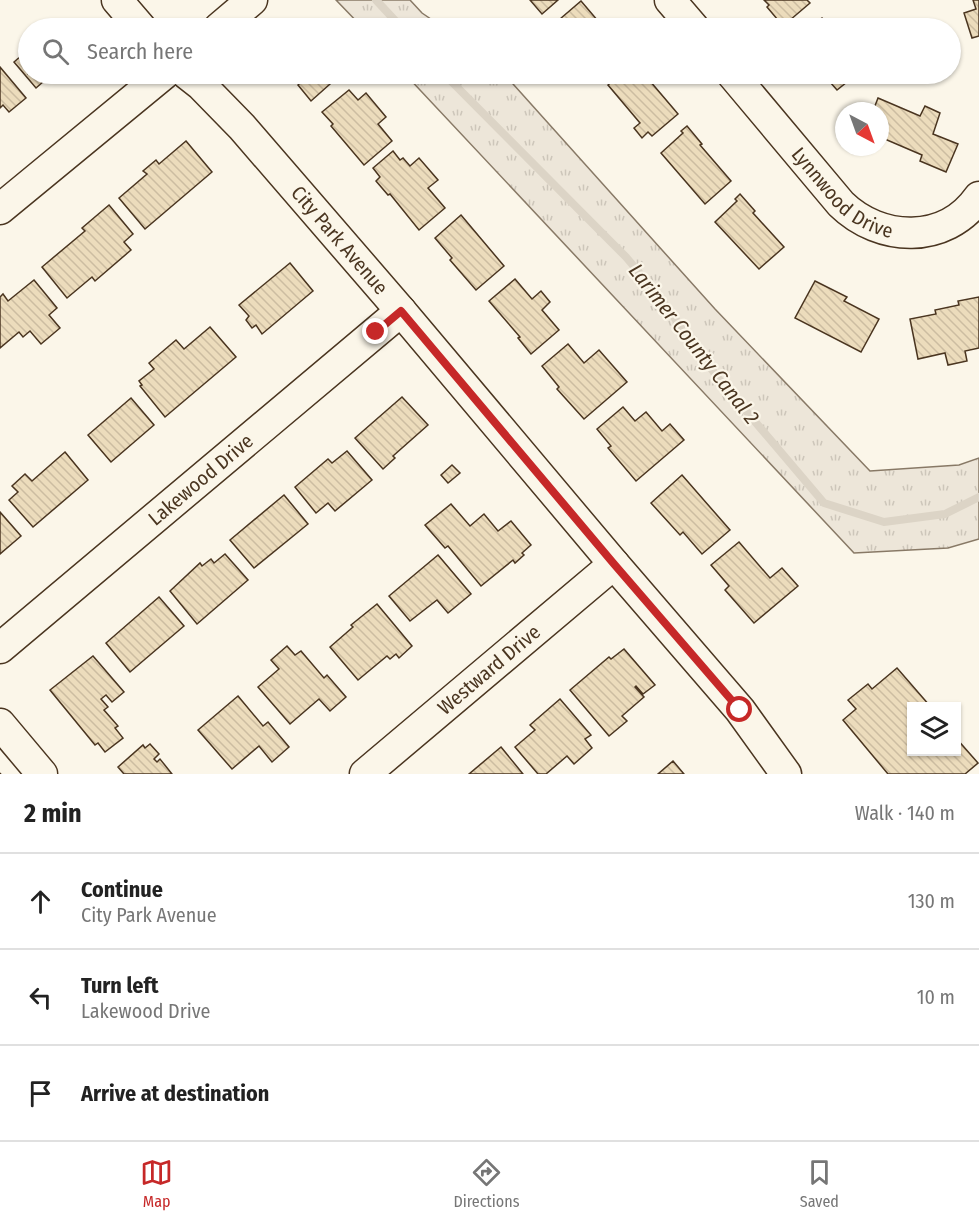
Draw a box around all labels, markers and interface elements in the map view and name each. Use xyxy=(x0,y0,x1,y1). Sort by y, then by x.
search box xyxy=(18,18,961,84)
icon: search xyxy=(39,35,72,68)
text: Search here xyxy=(87,38,193,65)
north arrow xyxy=(835,102,889,156)
street label: Lynnwood Drive xyxy=(787,142,895,243)
street label: City Park Avenue xyxy=(286,181,393,299)
water label: Larimer County Canal 2 xyxy=(623,258,765,430)
route end xyxy=(362,318,388,344)
street label: Lakewood Drive xyxy=(143,429,258,530)
street label: Westward Drive xyxy=(433,620,545,720)
route start xyxy=(726,696,752,722)
map controls xyxy=(907,702,961,756)
button: layers xyxy=(907,702,961,756)
text: 2 min xyxy=(24,798,82,829)
text: Walk · 140 m xyxy=(855,801,955,825)
text: Continue xyxy=(81,876,163,903)
icon: ahead xyxy=(24,885,57,918)
text: 130 m xyxy=(908,889,955,913)
text: City Park Avenue xyxy=(81,903,217,927)
text: Turn left xyxy=(81,972,159,999)
icon: left xyxy=(24,981,57,1014)
text: 10 m xyxy=(917,985,955,1009)
text: Lakewood Drive xyxy=(81,999,210,1023)
icon: arrive xyxy=(24,1077,57,1110)
text: Arrive at destination xyxy=(81,1080,269,1107)
tab: Map xyxy=(140,1156,173,1211)
tab: Directions xyxy=(453,1156,520,1211)
tab: Saved xyxy=(800,1156,839,1211)

